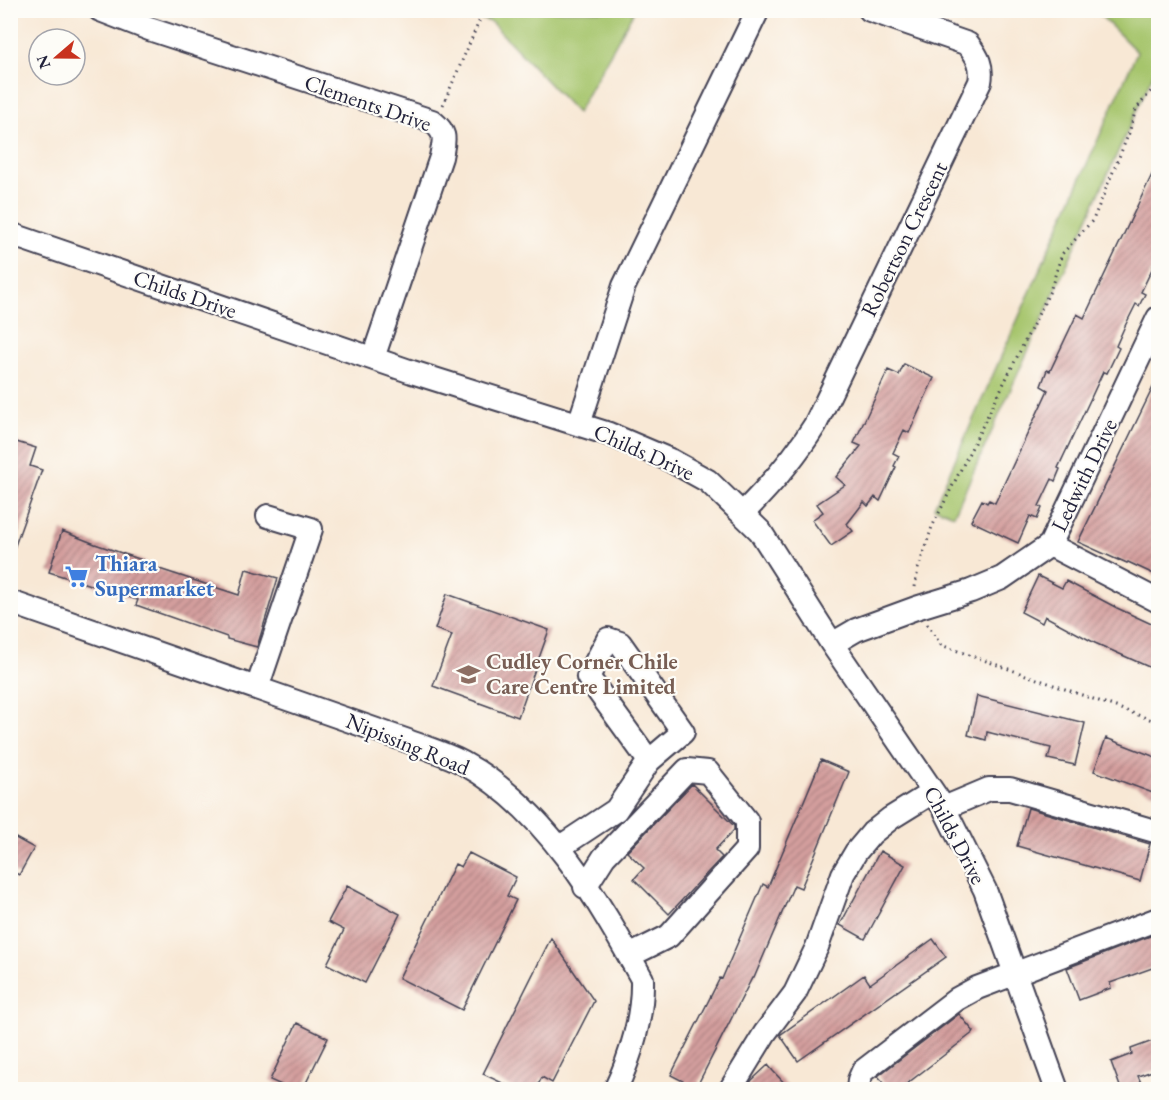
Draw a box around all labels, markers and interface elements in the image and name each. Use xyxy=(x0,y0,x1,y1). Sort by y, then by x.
north arrow xyxy=(27,27,87,87)
text: N xyxy=(31,52,55,72)
street label: Clements Drive xyxy=(301,68,436,138)
street label: Robertson Crescent xyxy=(854,157,954,321)
street label: Childs Drive xyxy=(130,263,241,325)
street label: Ledwith Drive xyxy=(1044,413,1124,536)
street label: Childs Drive xyxy=(589,417,699,487)
place label: Thiara Supermarket xyxy=(95,549,215,603)
supermarket icon: Thiara Supermarket xyxy=(64,563,90,589)
place label: Cudley Corner Chile Care Centre Limited xyxy=(486,647,678,701)
school or university icon: Cudley Corner Chile Care Centre Limited xyxy=(455,661,481,687)
street label: Nipissing Road xyxy=(342,706,475,782)
street label: Childs Drive xyxy=(917,781,993,890)

